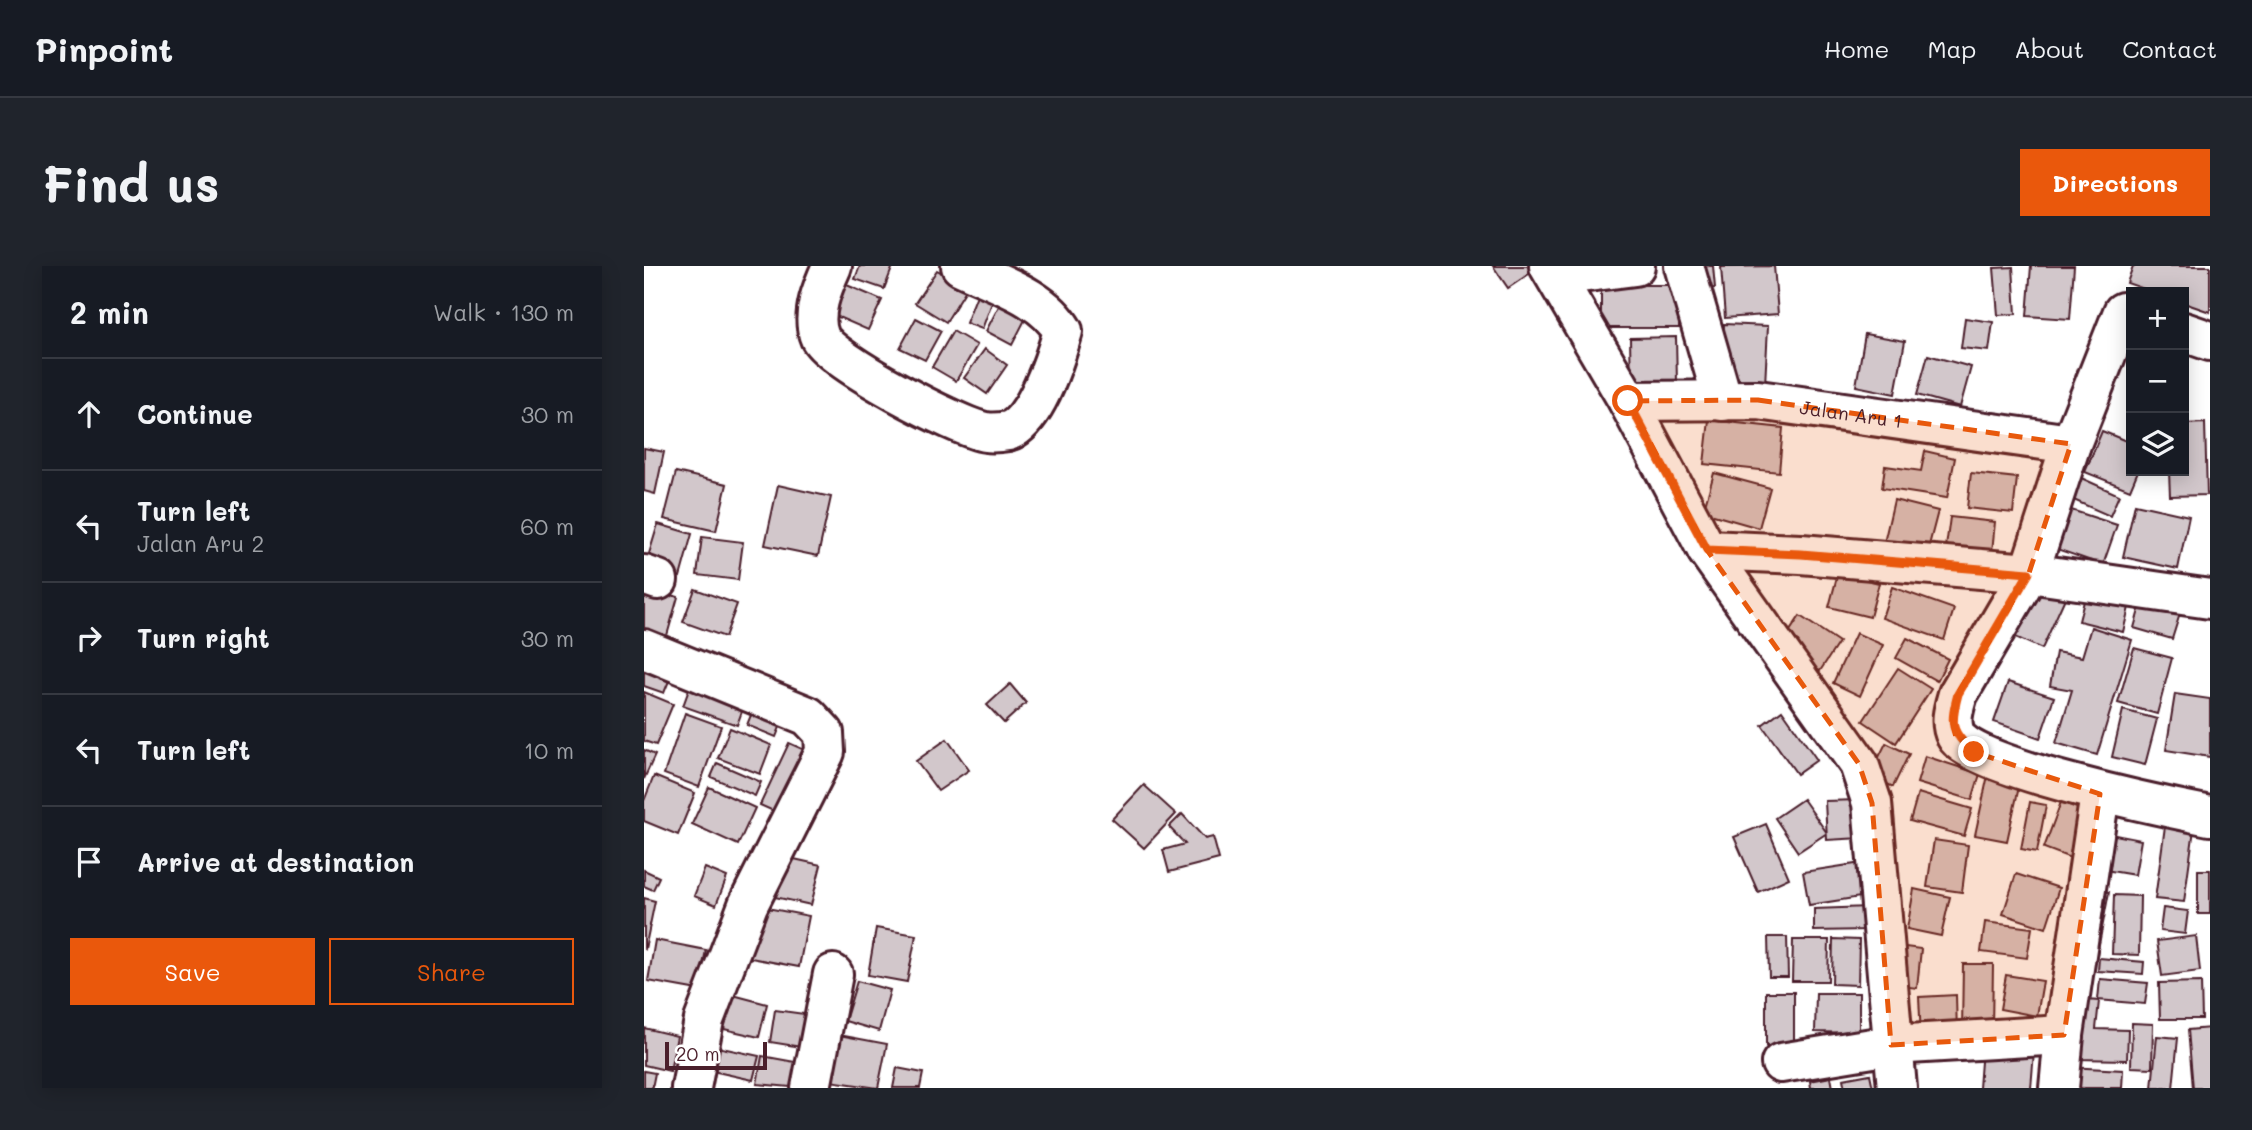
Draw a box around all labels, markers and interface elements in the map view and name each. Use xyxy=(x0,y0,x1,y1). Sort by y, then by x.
text: Pinpoint xyxy=(35,27,173,70)
text: Home xyxy=(1824,33,1889,64)
text: Map xyxy=(1927,33,1976,64)
text: About xyxy=(2014,33,2084,64)
text: Contact xyxy=(2122,33,2217,64)
button: Directions xyxy=(2020,149,2210,216)
text: Find us xyxy=(42,151,220,214)
map controls xyxy=(2126,287,2189,476)
button: + xyxy=(2126,287,2189,350)
text: 2 min xyxy=(70,292,149,332)
text: Walk · 130 m xyxy=(433,297,574,327)
button: − xyxy=(2126,350,2189,413)
route start xyxy=(1612,385,1643,416)
street label: Jalan Aru 1 xyxy=(1798,394,1904,433)
icon: ahead xyxy=(70,395,108,433)
text: Continue xyxy=(137,397,253,431)
text: 30 m xyxy=(521,399,574,429)
button: layers xyxy=(2126,413,2189,476)
text: Turn left xyxy=(137,494,250,528)
icon: left xyxy=(70,507,108,545)
text: 60 m xyxy=(520,511,574,541)
text: Jalan Aru 2 xyxy=(137,528,264,558)
icon: right xyxy=(70,619,108,657)
text: Turn right xyxy=(137,621,270,655)
text: 30 m xyxy=(521,623,574,653)
icon: left xyxy=(70,731,108,769)
text: Turn left xyxy=(137,733,250,767)
text: 10 m xyxy=(524,735,574,765)
route end xyxy=(1958,736,1989,767)
icon: arrive xyxy=(70,843,108,881)
text: Arrive at destination xyxy=(137,845,414,879)
button: Save xyxy=(70,938,315,1005)
button: Share xyxy=(329,938,574,1005)
scale bar xyxy=(665,1039,766,1071)
text: 20 m xyxy=(676,1041,720,1066)

